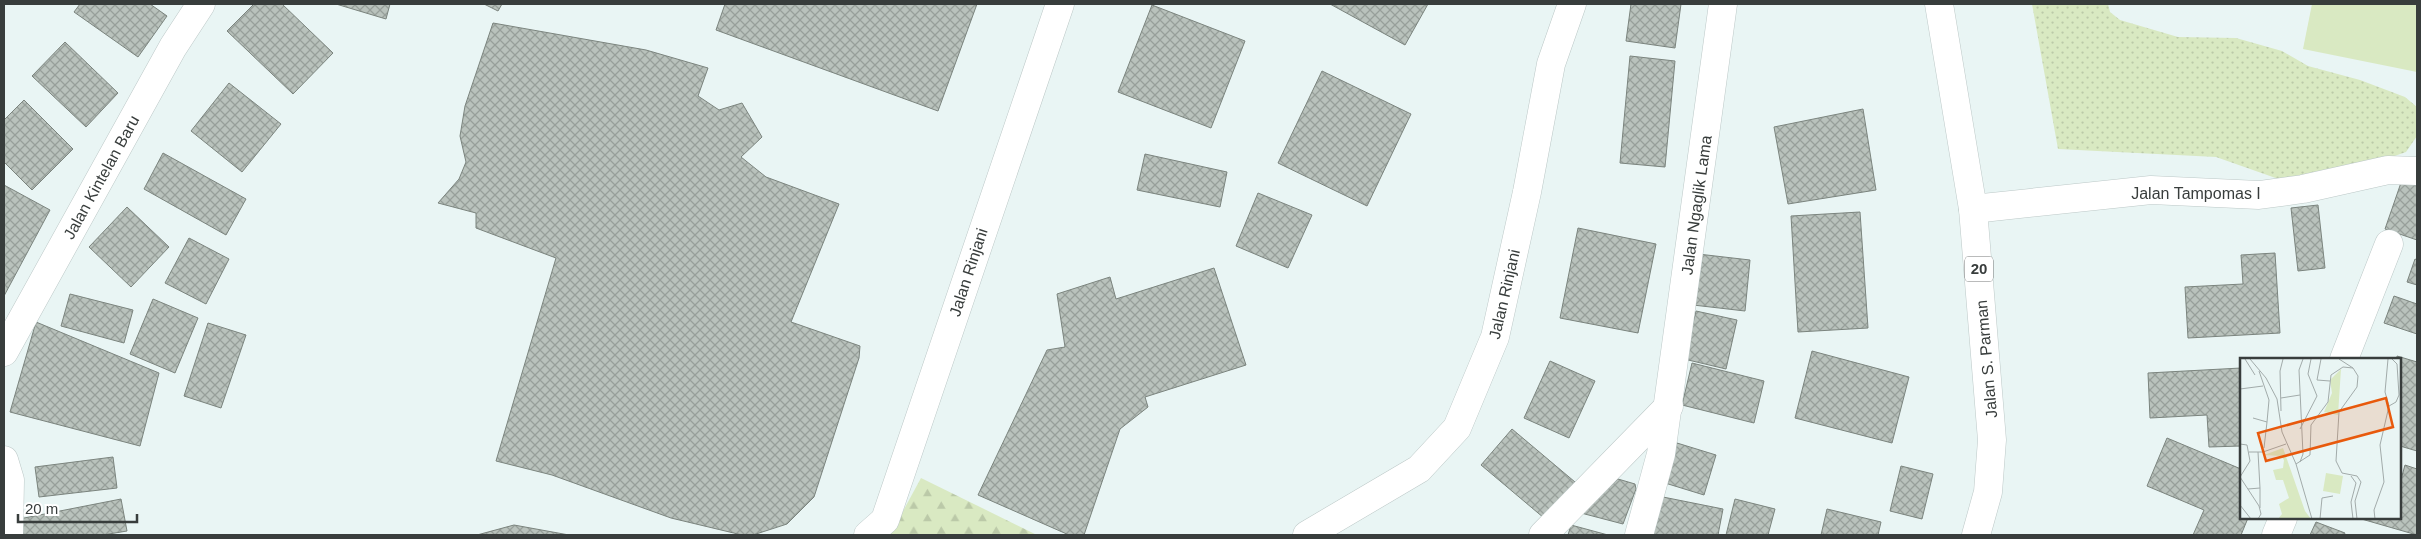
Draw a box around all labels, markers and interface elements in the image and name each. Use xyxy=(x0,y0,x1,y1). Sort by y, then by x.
street label: Jalan Kintelan Baru xyxy=(60,112,143,242)
street label: Jalan Ngaglik Lama xyxy=(1678,134,1715,276)
street label: Jalan Tampomas I xyxy=(2131,185,2261,202)
street label: Jalan Rinjani xyxy=(946,226,991,318)
street label: Jalan Rinjani xyxy=(1486,248,1523,341)
road number: 20 xyxy=(1965,256,1993,282)
street label: Jalan S. Parman xyxy=(1973,299,2000,419)
inset map xyxy=(2240,358,2401,519)
scale bar xyxy=(18,492,136,524)
text: 20 m xyxy=(25,500,58,517)

